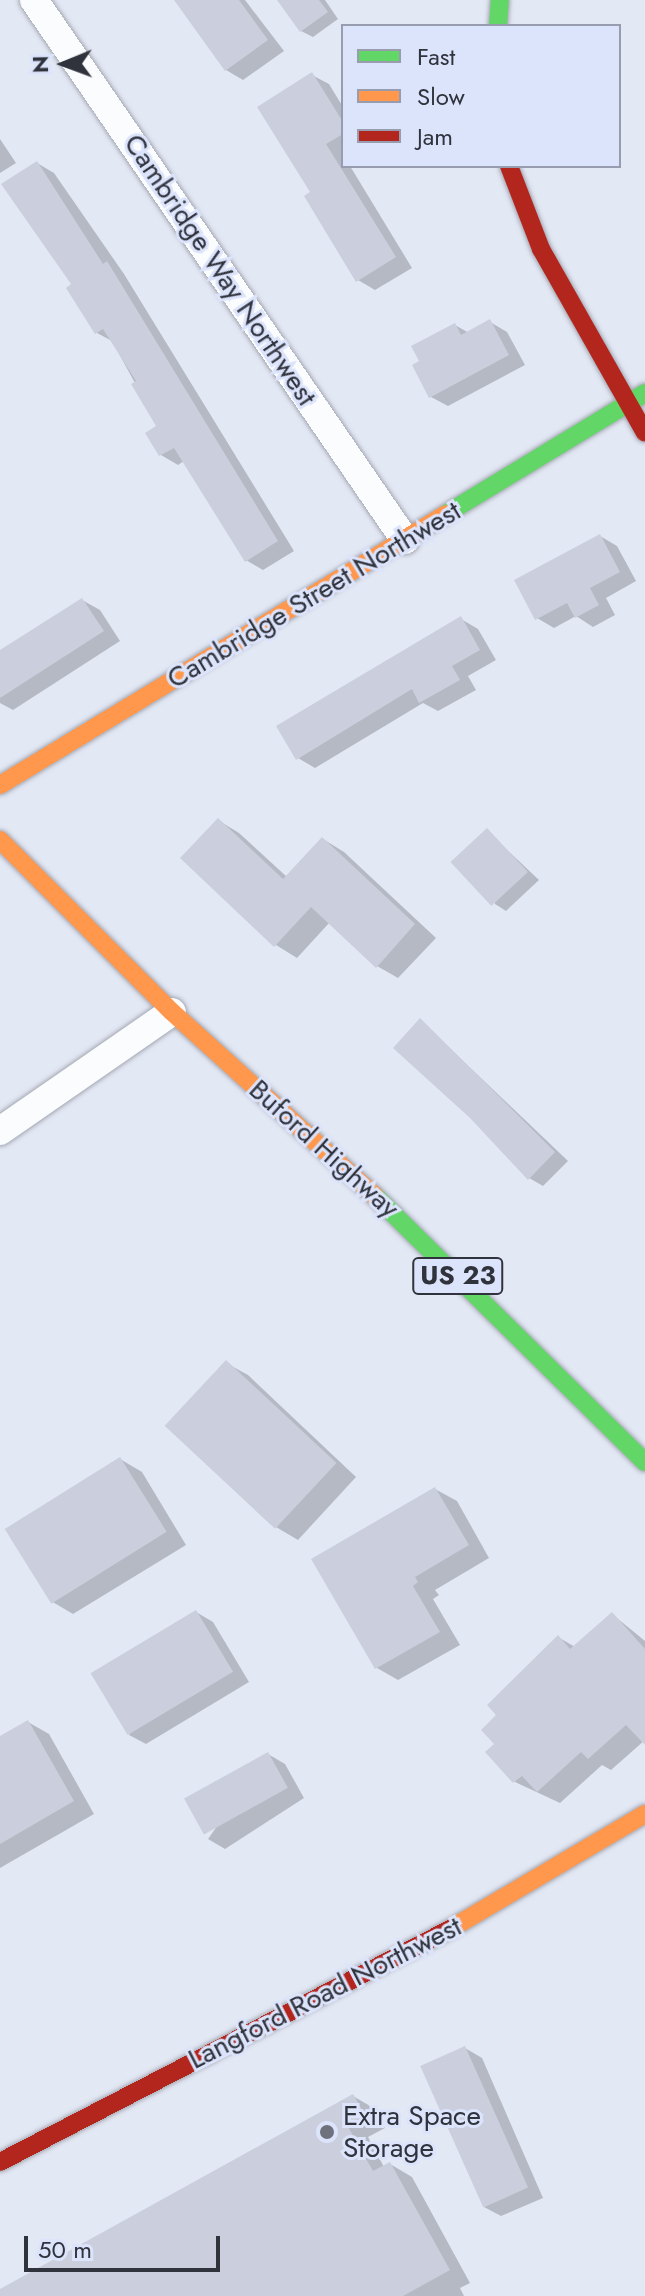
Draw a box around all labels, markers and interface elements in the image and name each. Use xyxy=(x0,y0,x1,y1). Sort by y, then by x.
north arrow xyxy=(24,24,104,104)
legend xyxy=(341,24,621,168)
text: Fast xyxy=(417,39,455,74)
text: N xyxy=(24,55,56,73)
text: Slow xyxy=(417,79,465,114)
text: Jam xyxy=(417,119,453,154)
street label: Cambridge Way Northwest xyxy=(117,128,323,412)
street label: Cambridge Street Northwest xyxy=(161,494,467,696)
street label: Buford Highway xyxy=(242,1073,406,1225)
road number: US 23 xyxy=(412,1254,504,1298)
street label: Langford Road Northwest xyxy=(183,1910,467,2076)
place label: Extra Space Storage xyxy=(343,2099,481,2165)
marker: Extra Space Storage xyxy=(318,2123,336,2141)
scale bar xyxy=(28,2220,224,2270)
text: 50 m xyxy=(38,2232,92,2267)

